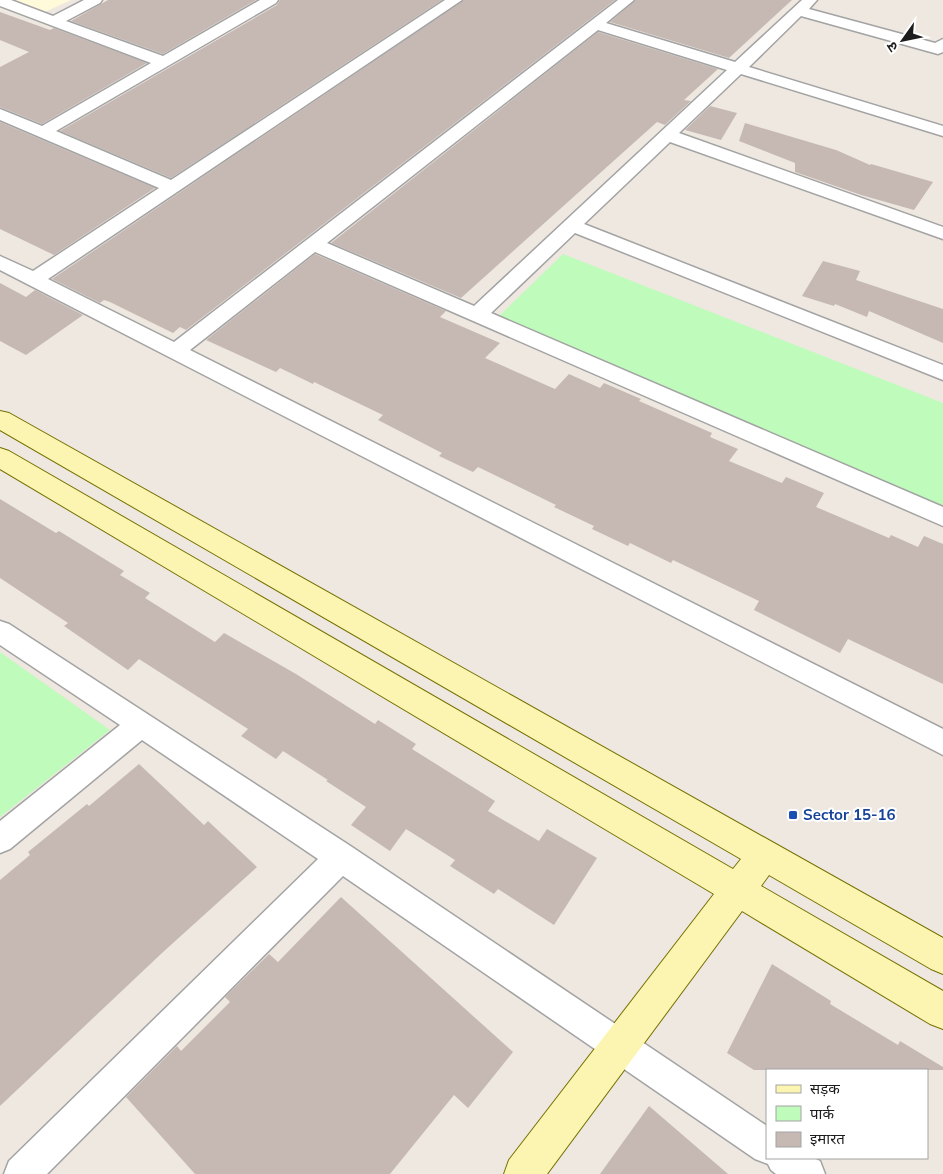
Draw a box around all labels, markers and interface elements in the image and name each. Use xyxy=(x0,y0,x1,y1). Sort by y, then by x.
north arrow xyxy=(878,15,928,65)
text: उ xyxy=(882,38,902,55)
place label: Sector 15-16 xyxy=(803,805,896,824)
marker: Sector 15-16 xyxy=(787,809,799,821)
legend xyxy=(766,1069,928,1159)
text: सड़क xyxy=(810,1079,840,1098)
text: पार्क xyxy=(810,1104,834,1123)
text: इमारत xyxy=(810,1129,845,1148)

